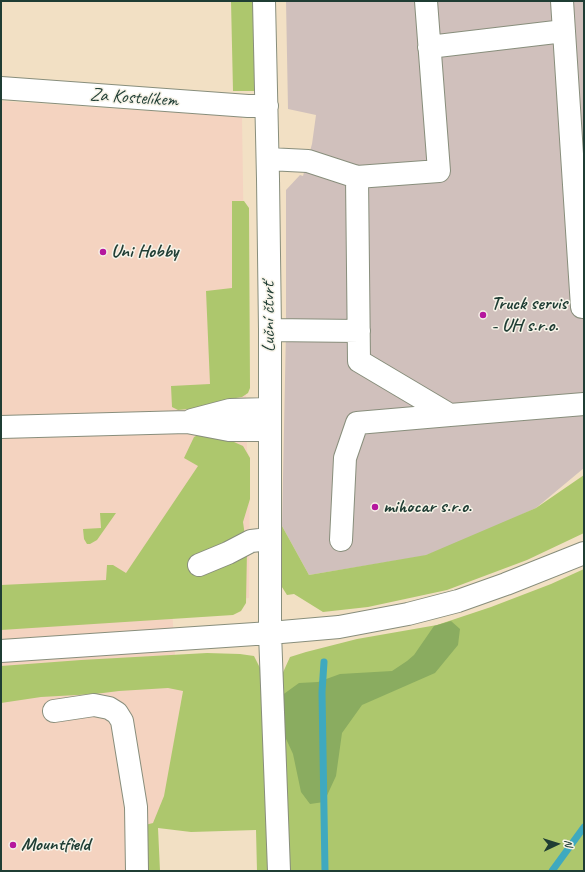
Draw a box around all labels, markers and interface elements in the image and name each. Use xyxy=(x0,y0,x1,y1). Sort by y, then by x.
street label: Za Kostelíkem xyxy=(89,84,179,112)
place label: Uni Hobby xyxy=(111,241,178,263)
marker: Uni Hobby xyxy=(98,247,108,257)
street label: Luční čtvrť xyxy=(258,282,280,352)
place label: Truck servis - UH s.r.o. xyxy=(491,293,567,337)
marker: Truck servis - UH s.r.o. xyxy=(478,310,488,320)
place label: mihocar s.r.o. xyxy=(383,496,472,518)
marker: mihocar s.r.o. xyxy=(370,502,380,512)
north arrow xyxy=(537,824,577,864)
place label: Mountfield xyxy=(21,834,90,856)
text: N xyxy=(562,839,576,847)
marker: Mountfield xyxy=(8,840,18,850)

